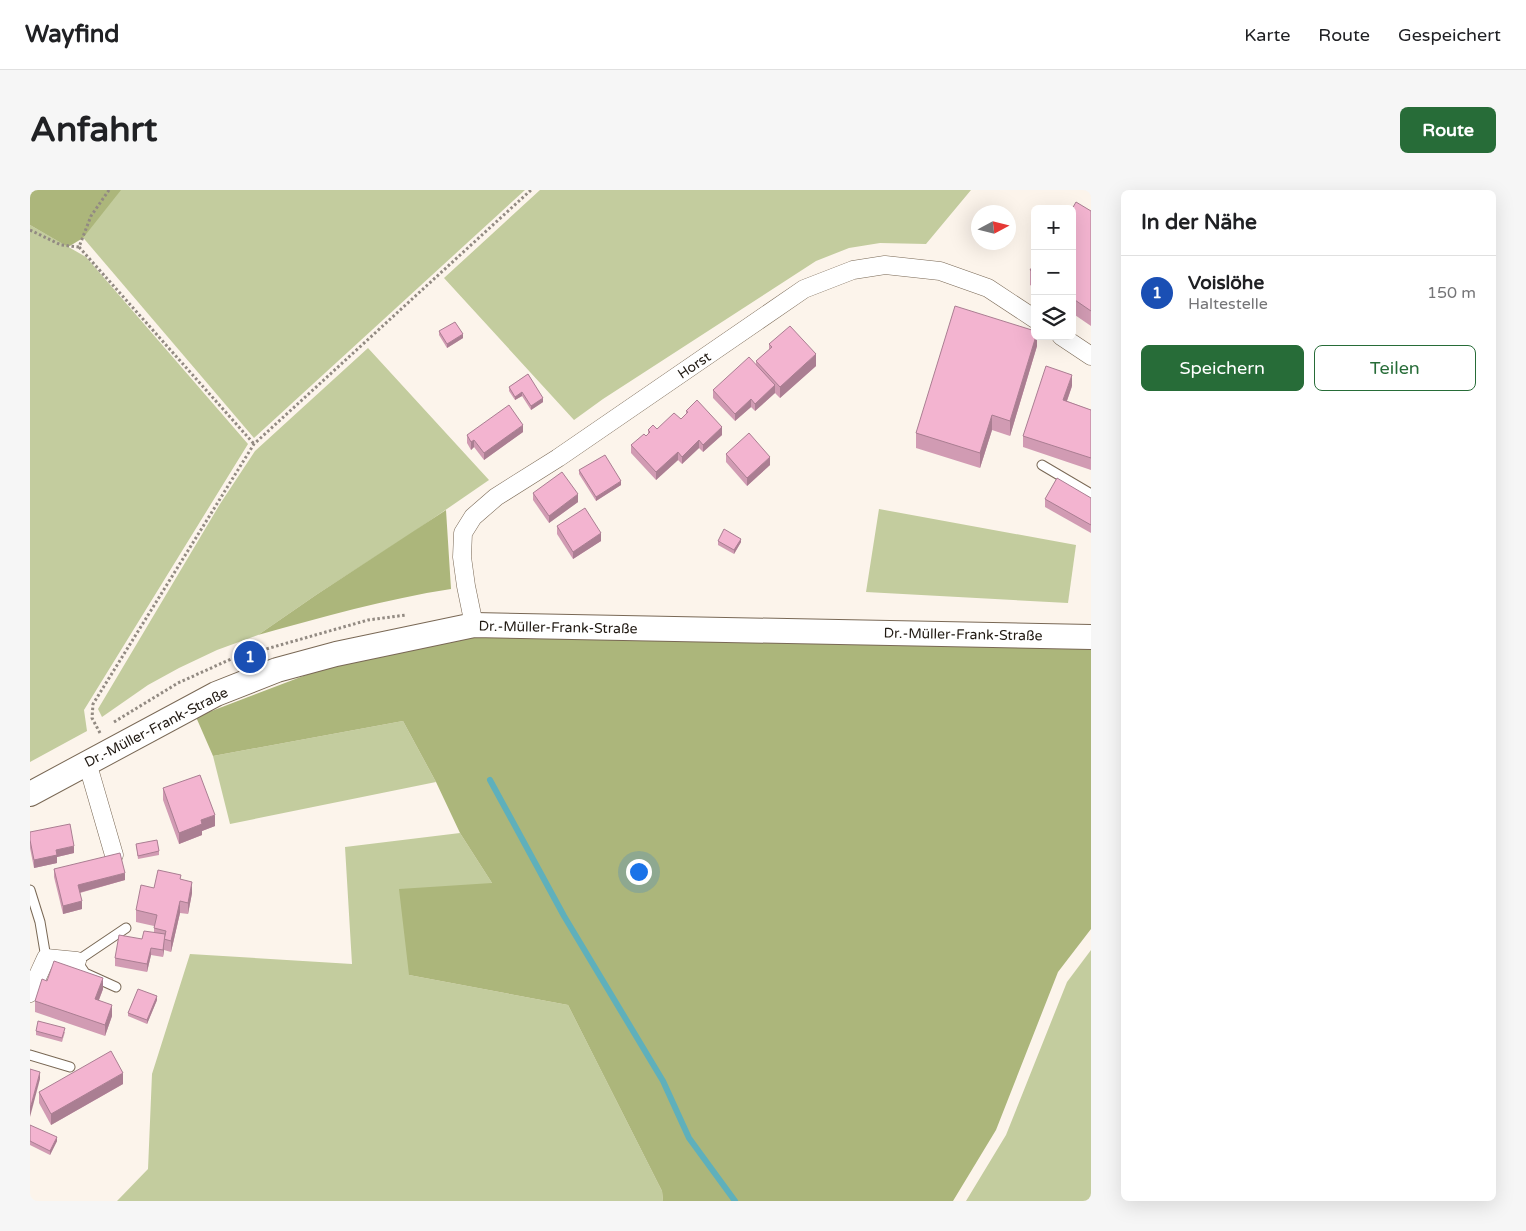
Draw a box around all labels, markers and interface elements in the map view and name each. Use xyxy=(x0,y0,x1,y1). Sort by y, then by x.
text: Wayfind xyxy=(25,20,120,49)
text: Karte xyxy=(1244,24,1290,46)
text: Route xyxy=(1318,24,1370,46)
text: Gespeichert xyxy=(1398,24,1501,46)
button: Route xyxy=(1400,107,1496,153)
text: Anfahrt xyxy=(30,109,157,151)
north arrow xyxy=(971,205,1016,250)
map controls xyxy=(1031,205,1076,340)
button: + xyxy=(1031,205,1076,250)
text: In der Nähe xyxy=(1141,210,1257,235)
button: − xyxy=(1031,250,1076,295)
text: Voislöhe xyxy=(1188,272,1264,294)
text: 1 xyxy=(1152,283,1162,303)
text: 150 m xyxy=(1427,283,1476,303)
text: Haltestelle xyxy=(1188,294,1268,314)
button: layers xyxy=(1031,295,1076,340)
button: Speichern xyxy=(1141,345,1304,391)
button: Teilen xyxy=(1314,345,1476,391)
street label: Horst xyxy=(674,348,715,383)
street label: Dr.-Müller-Frank-Straße xyxy=(478,618,638,637)
street label: Dr.-Müller-Frank-Straße xyxy=(883,625,1043,644)
pin: 1 xyxy=(234,638,266,676)
street label: Dr.-Müller-Frank-Straße xyxy=(82,684,231,771)
your location xyxy=(626,859,652,885)

